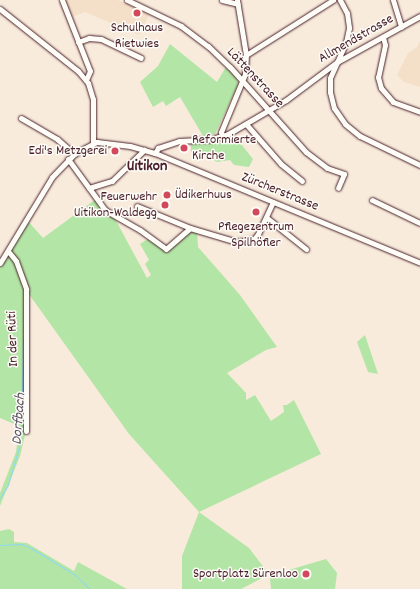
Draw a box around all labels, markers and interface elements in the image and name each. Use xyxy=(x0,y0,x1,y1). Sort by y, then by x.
marker: Schulhaus Rietwies xyxy=(132,8,142,18)
street label: Allmendstrasse xyxy=(315,11,397,67)
place label: Schulhaus Rietwies xyxy=(111,20,163,52)
street label: Lättenstrasse xyxy=(223,44,287,112)
place label: Reformierte Kirche xyxy=(192,132,256,164)
place label: Edi's Metzgerei xyxy=(29,143,107,159)
marker: Reformierte Kirche xyxy=(179,143,189,153)
marker: Edi's Metzgerei xyxy=(110,146,120,156)
district label: Uitikon xyxy=(127,157,167,177)
street label: Zürcherstrasse xyxy=(239,169,321,215)
place label: Üdikerhuus xyxy=(175,187,232,203)
place label: Feuerwehr Uitikon-Waldegg xyxy=(74,189,157,222)
marker: Üdikerhuus xyxy=(162,190,172,200)
marker: Feuerwehr Uitikon-Waldegg xyxy=(160,200,170,210)
marker: Pflegezentrum Spilhöfler xyxy=(251,207,261,217)
place label: Pflegezentrum Spilhöfler xyxy=(218,219,294,252)
street label: In der Rüti xyxy=(4,311,22,367)
water label: Dorfbach xyxy=(9,393,31,445)
place label: Sportplatz Sürenloo xyxy=(193,566,298,582)
marker: Sportplatz Sürenloo xyxy=(301,569,311,579)

